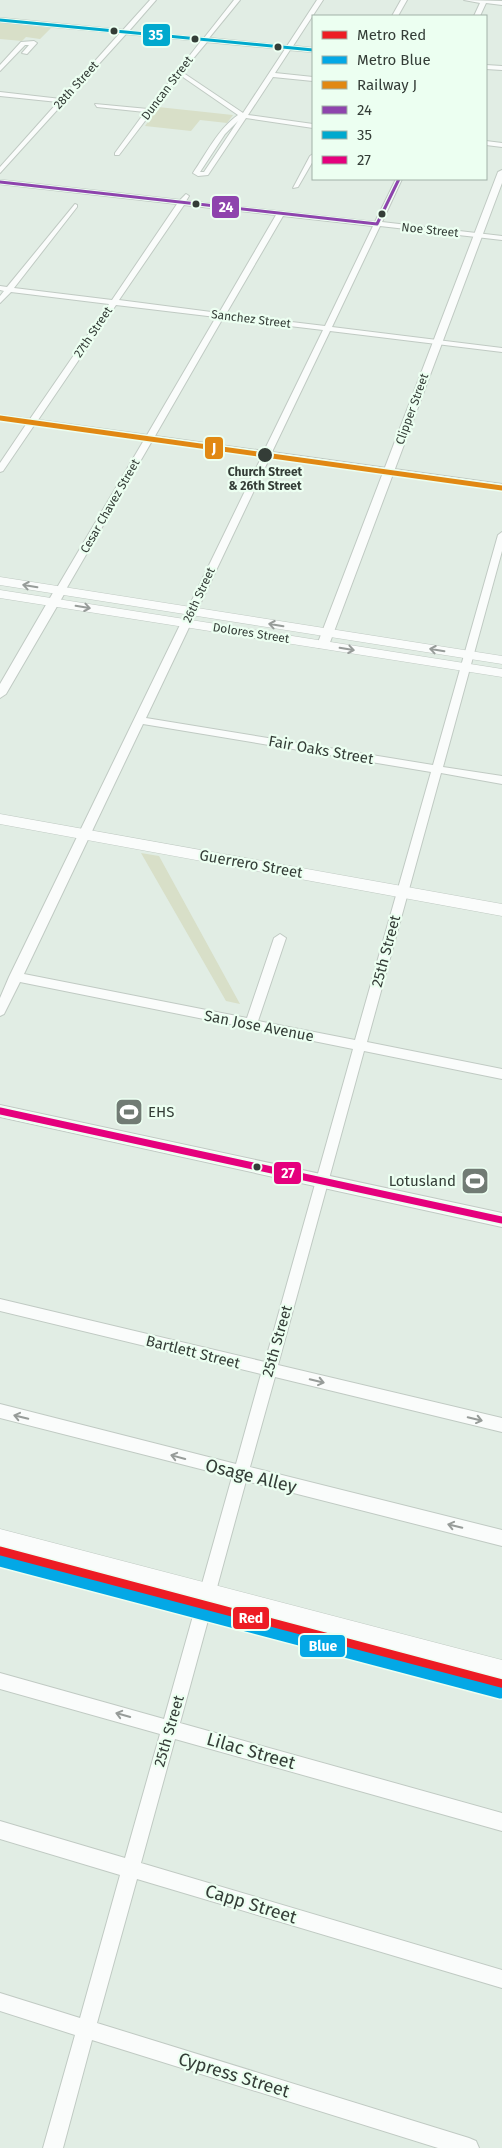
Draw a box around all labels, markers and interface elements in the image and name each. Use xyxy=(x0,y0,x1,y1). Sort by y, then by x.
legend xyxy=(312,15,487,180)
line badge: 35 xyxy=(142,23,171,47)
unlabelled marker xyxy=(109,26,119,36)
text: Metro Red xyxy=(357,26,426,44)
text: 35 xyxy=(148,27,164,44)
unlabelled marker xyxy=(190,34,200,44)
unlabelled marker xyxy=(273,42,283,52)
text: Metro Blue xyxy=(357,51,431,69)
street label: Duncan Street xyxy=(138,53,196,123)
street label: 28th Street xyxy=(51,58,102,112)
text: Railway J xyxy=(357,76,417,94)
text: 24 xyxy=(357,101,372,119)
text: 35 xyxy=(357,126,372,144)
text: 27 xyxy=(357,151,371,169)
line badge: 24 xyxy=(211,195,240,219)
unlabelled marker xyxy=(191,199,201,209)
text: 24 xyxy=(219,199,233,216)
unlabelled marker xyxy=(377,209,387,219)
street label: Noe Street xyxy=(401,220,460,240)
street label: 27th Street xyxy=(71,303,115,360)
street label: Sanchez Street xyxy=(210,307,292,331)
street label: Clipper Street xyxy=(393,371,432,446)
line badge: J xyxy=(204,436,224,460)
text: J xyxy=(211,440,216,457)
marker: Church Street & 26th Street xyxy=(256,446,274,464)
street label: Cesar Chavez Street xyxy=(77,456,143,555)
place label: Church Street & 26th Street xyxy=(228,465,303,493)
street label: 26th Street xyxy=(180,565,218,625)
one-way arrow xyxy=(22,581,38,591)
one-way arrow xyxy=(74,602,90,612)
one-way arrow xyxy=(268,619,284,629)
street label: Dolores Street xyxy=(212,620,291,646)
one-way arrow xyxy=(339,644,355,654)
one-way arrow xyxy=(429,644,445,654)
street label: Fair Oaks Street xyxy=(267,732,375,768)
street label: Guerrero Street xyxy=(198,846,305,882)
street label: 25th Street xyxy=(368,913,404,989)
street label: San Jose Avenue xyxy=(203,1007,315,1045)
sports icon: EHS xyxy=(114,1097,144,1127)
place label: EHS xyxy=(148,1103,174,1121)
line badge: 27 xyxy=(273,1161,302,1185)
unlabelled marker xyxy=(252,1162,262,1172)
text: 27 xyxy=(281,1165,295,1182)
sports icon: Lotusland xyxy=(460,1166,490,1196)
place label: Lotusland xyxy=(389,1172,456,1190)
street label: 25th Street xyxy=(258,1303,296,1379)
street label: Bartlett Street xyxy=(144,1332,242,1373)
one-way arrow xyxy=(308,1377,324,1386)
one-way arrow xyxy=(13,1411,29,1421)
one-way arrow xyxy=(467,1415,483,1424)
one-way arrow xyxy=(171,1452,187,1461)
street label: Osage Alley xyxy=(203,1454,299,1498)
one-way arrow xyxy=(447,1521,463,1530)
line badge: Red xyxy=(232,1606,270,1630)
text: Red xyxy=(239,1610,263,1627)
line badge: Blue xyxy=(299,1634,346,1658)
text: Blue xyxy=(309,1638,338,1655)
street label: 25th Street xyxy=(150,1693,188,1769)
one-way arrow xyxy=(115,1710,131,1720)
street label: Lilac Street xyxy=(204,1728,298,1774)
street label: Capp Street xyxy=(203,1880,300,1929)
street label: Cypress Street xyxy=(176,2048,293,2103)

